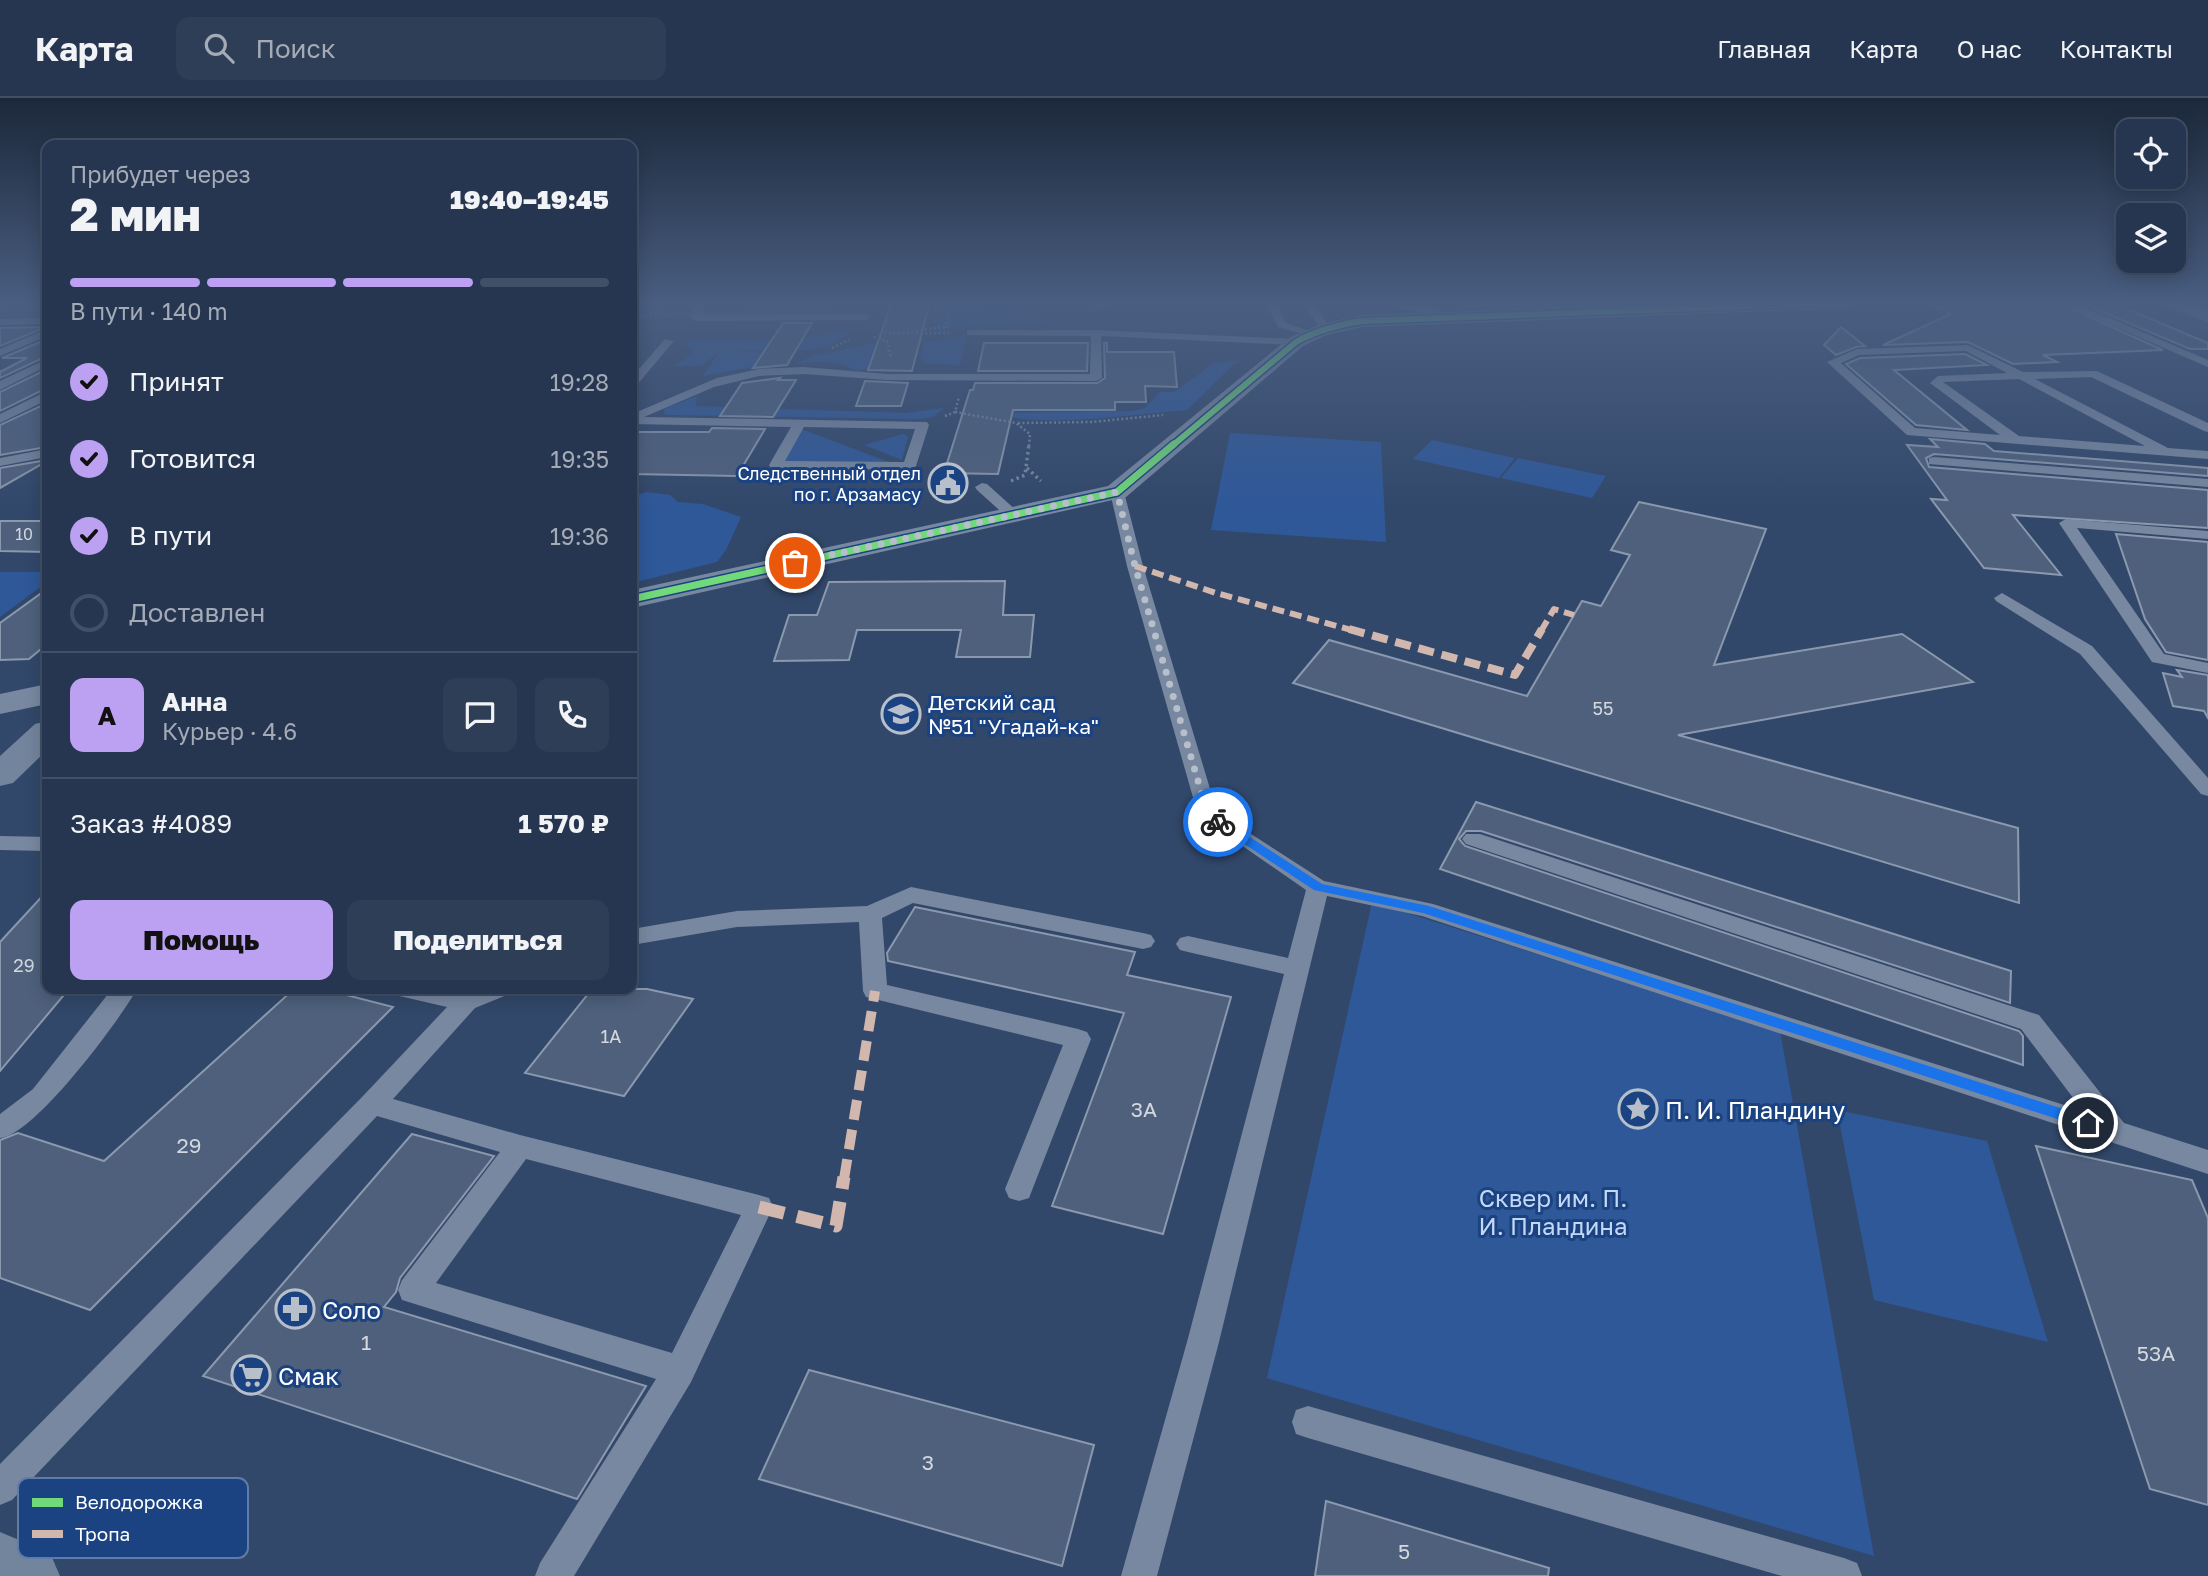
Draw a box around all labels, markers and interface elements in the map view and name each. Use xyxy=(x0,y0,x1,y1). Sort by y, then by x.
search box xyxy=(176,17,666,80)
text: Карта xyxy=(35,29,134,68)
icon: search xyxy=(200,29,238,67)
text: Поиск xyxy=(256,33,336,64)
text: Главная xyxy=(1717,34,1811,63)
text: Карта xyxy=(1849,34,1919,63)
text: О нас xyxy=(1957,34,2022,63)
text: Контакты xyxy=(2060,34,2173,63)
map controls xyxy=(2116,119,2186,273)
button: locate xyxy=(2116,119,2186,189)
text: Прибудет через xyxy=(70,160,251,188)
text: 19:40–19:45 xyxy=(450,184,609,215)
text: 2 мин xyxy=(70,186,201,241)
button: layers xyxy=(2116,203,2186,273)
text: В пути · 140 m xyxy=(70,297,228,325)
icon: check xyxy=(70,363,108,401)
text: Принят xyxy=(129,366,224,397)
text: 19:28 xyxy=(550,368,609,396)
icon: check xyxy=(70,440,108,478)
text: Готовится xyxy=(129,443,256,474)
text: 19:35 xyxy=(550,445,609,473)
place label: Следственный отдел по г. Арзамасу xyxy=(737,462,921,505)
public building icon: Следственный отдел по г. Арзамасу xyxy=(927,462,969,504)
icon: check xyxy=(70,517,108,555)
text: В пути xyxy=(129,520,212,551)
text: 19:36 xyxy=(550,522,609,550)
house number: 10 xyxy=(15,524,33,544)
pin xyxy=(765,533,825,593)
icon: bag xyxy=(776,544,814,582)
text: Доставлен xyxy=(129,597,265,628)
button: chat xyxy=(443,678,517,752)
button: phone xyxy=(535,678,609,752)
text: Анна xyxy=(162,686,227,717)
place label: Детский сад №51 "Угадай-ка" xyxy=(928,689,1099,739)
school or university icon: Детский сад №51 "Угадай-ка" xyxy=(880,693,922,735)
house number: 55 xyxy=(1593,697,1613,719)
text: А xyxy=(98,700,116,731)
text: Курьер · 4.6 xyxy=(162,717,297,745)
courier xyxy=(1183,787,1253,857)
icon: bike xyxy=(1199,803,1237,841)
text: Заказ #4089 xyxy=(70,808,232,839)
text: 1 570 ₽ xyxy=(518,808,609,839)
button: Помощь xyxy=(70,900,333,980)
button: Поделиться xyxy=(347,900,609,980)
house number: 29 xyxy=(13,954,35,976)
house number: 1А xyxy=(601,1025,621,1047)
place icon: П. И. Пландину xyxy=(1617,1088,1659,1130)
pin xyxy=(2058,1093,2118,1153)
place label: П. И. Пландину xyxy=(1665,1095,1845,1124)
house number: 3А xyxy=(1131,1096,1157,1122)
icon: home xyxy=(2069,1104,2107,1142)
house number: 29 xyxy=(177,1132,201,1158)
park label: Сквер им. П. И. Пландина xyxy=(1478,1183,1628,1240)
pharmacy icon: Соло xyxy=(274,1288,316,1330)
place label: Соло xyxy=(322,1295,381,1324)
house number: 1 xyxy=(361,1329,371,1355)
house number: 53А xyxy=(2137,1340,2175,1366)
supermarket icon: Смак xyxy=(230,1354,272,1396)
place label: Смак xyxy=(278,1361,339,1390)
house number: 3 xyxy=(922,1449,934,1475)
legend xyxy=(18,1478,248,1558)
text: Велодорожка xyxy=(75,1490,203,1513)
text: Тропа xyxy=(75,1522,130,1545)
house number: 5 xyxy=(1398,1538,1410,1564)

